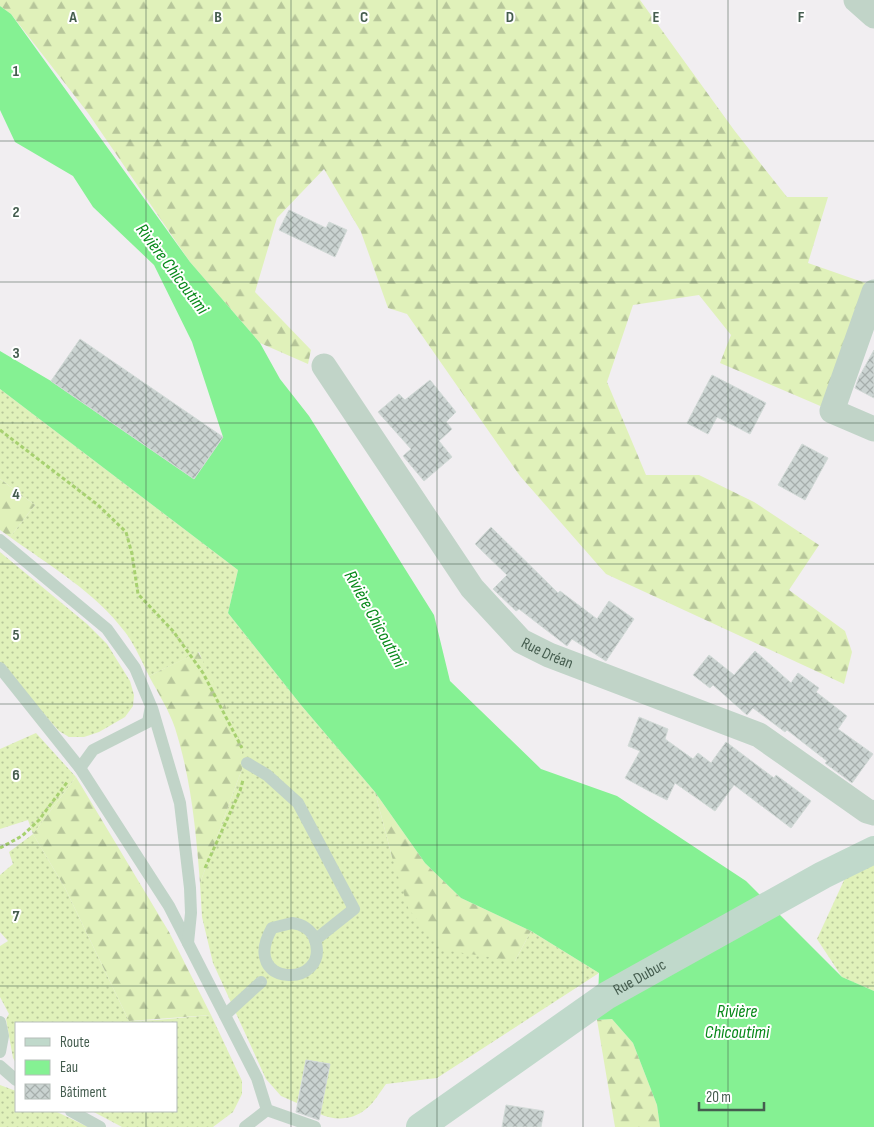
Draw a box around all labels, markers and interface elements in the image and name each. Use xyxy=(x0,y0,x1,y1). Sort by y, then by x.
text: A xyxy=(68,8,77,27)
text: B xyxy=(214,8,222,27)
text: C xyxy=(360,8,368,27)
text: D xyxy=(506,8,514,27)
text: E xyxy=(653,8,660,27)
text: F xyxy=(798,8,805,27)
text: 1 xyxy=(13,62,20,81)
text: 2 xyxy=(12,203,20,222)
water label: Rivière Chicoutimi xyxy=(131,220,213,319)
text: 3 xyxy=(12,344,20,363)
text: 4 xyxy=(12,485,20,504)
water label: Rivière Chicoutimi xyxy=(340,567,411,672)
text: 5 xyxy=(12,626,20,645)
street label: Rue Dréan xyxy=(518,633,576,673)
text: 6 xyxy=(12,766,20,785)
text: 7 xyxy=(13,907,20,926)
street label: Rue Dubuc xyxy=(610,955,669,1000)
water label: Rivière Chicoutimi xyxy=(705,1001,770,1043)
legend xyxy=(15,1022,178,1112)
text: Route xyxy=(60,1033,90,1052)
text: Eau xyxy=(60,1058,78,1077)
scale bar xyxy=(699,1080,764,1112)
text: Bâtiment xyxy=(60,1083,107,1102)
text: 20 m xyxy=(706,1088,731,1107)

